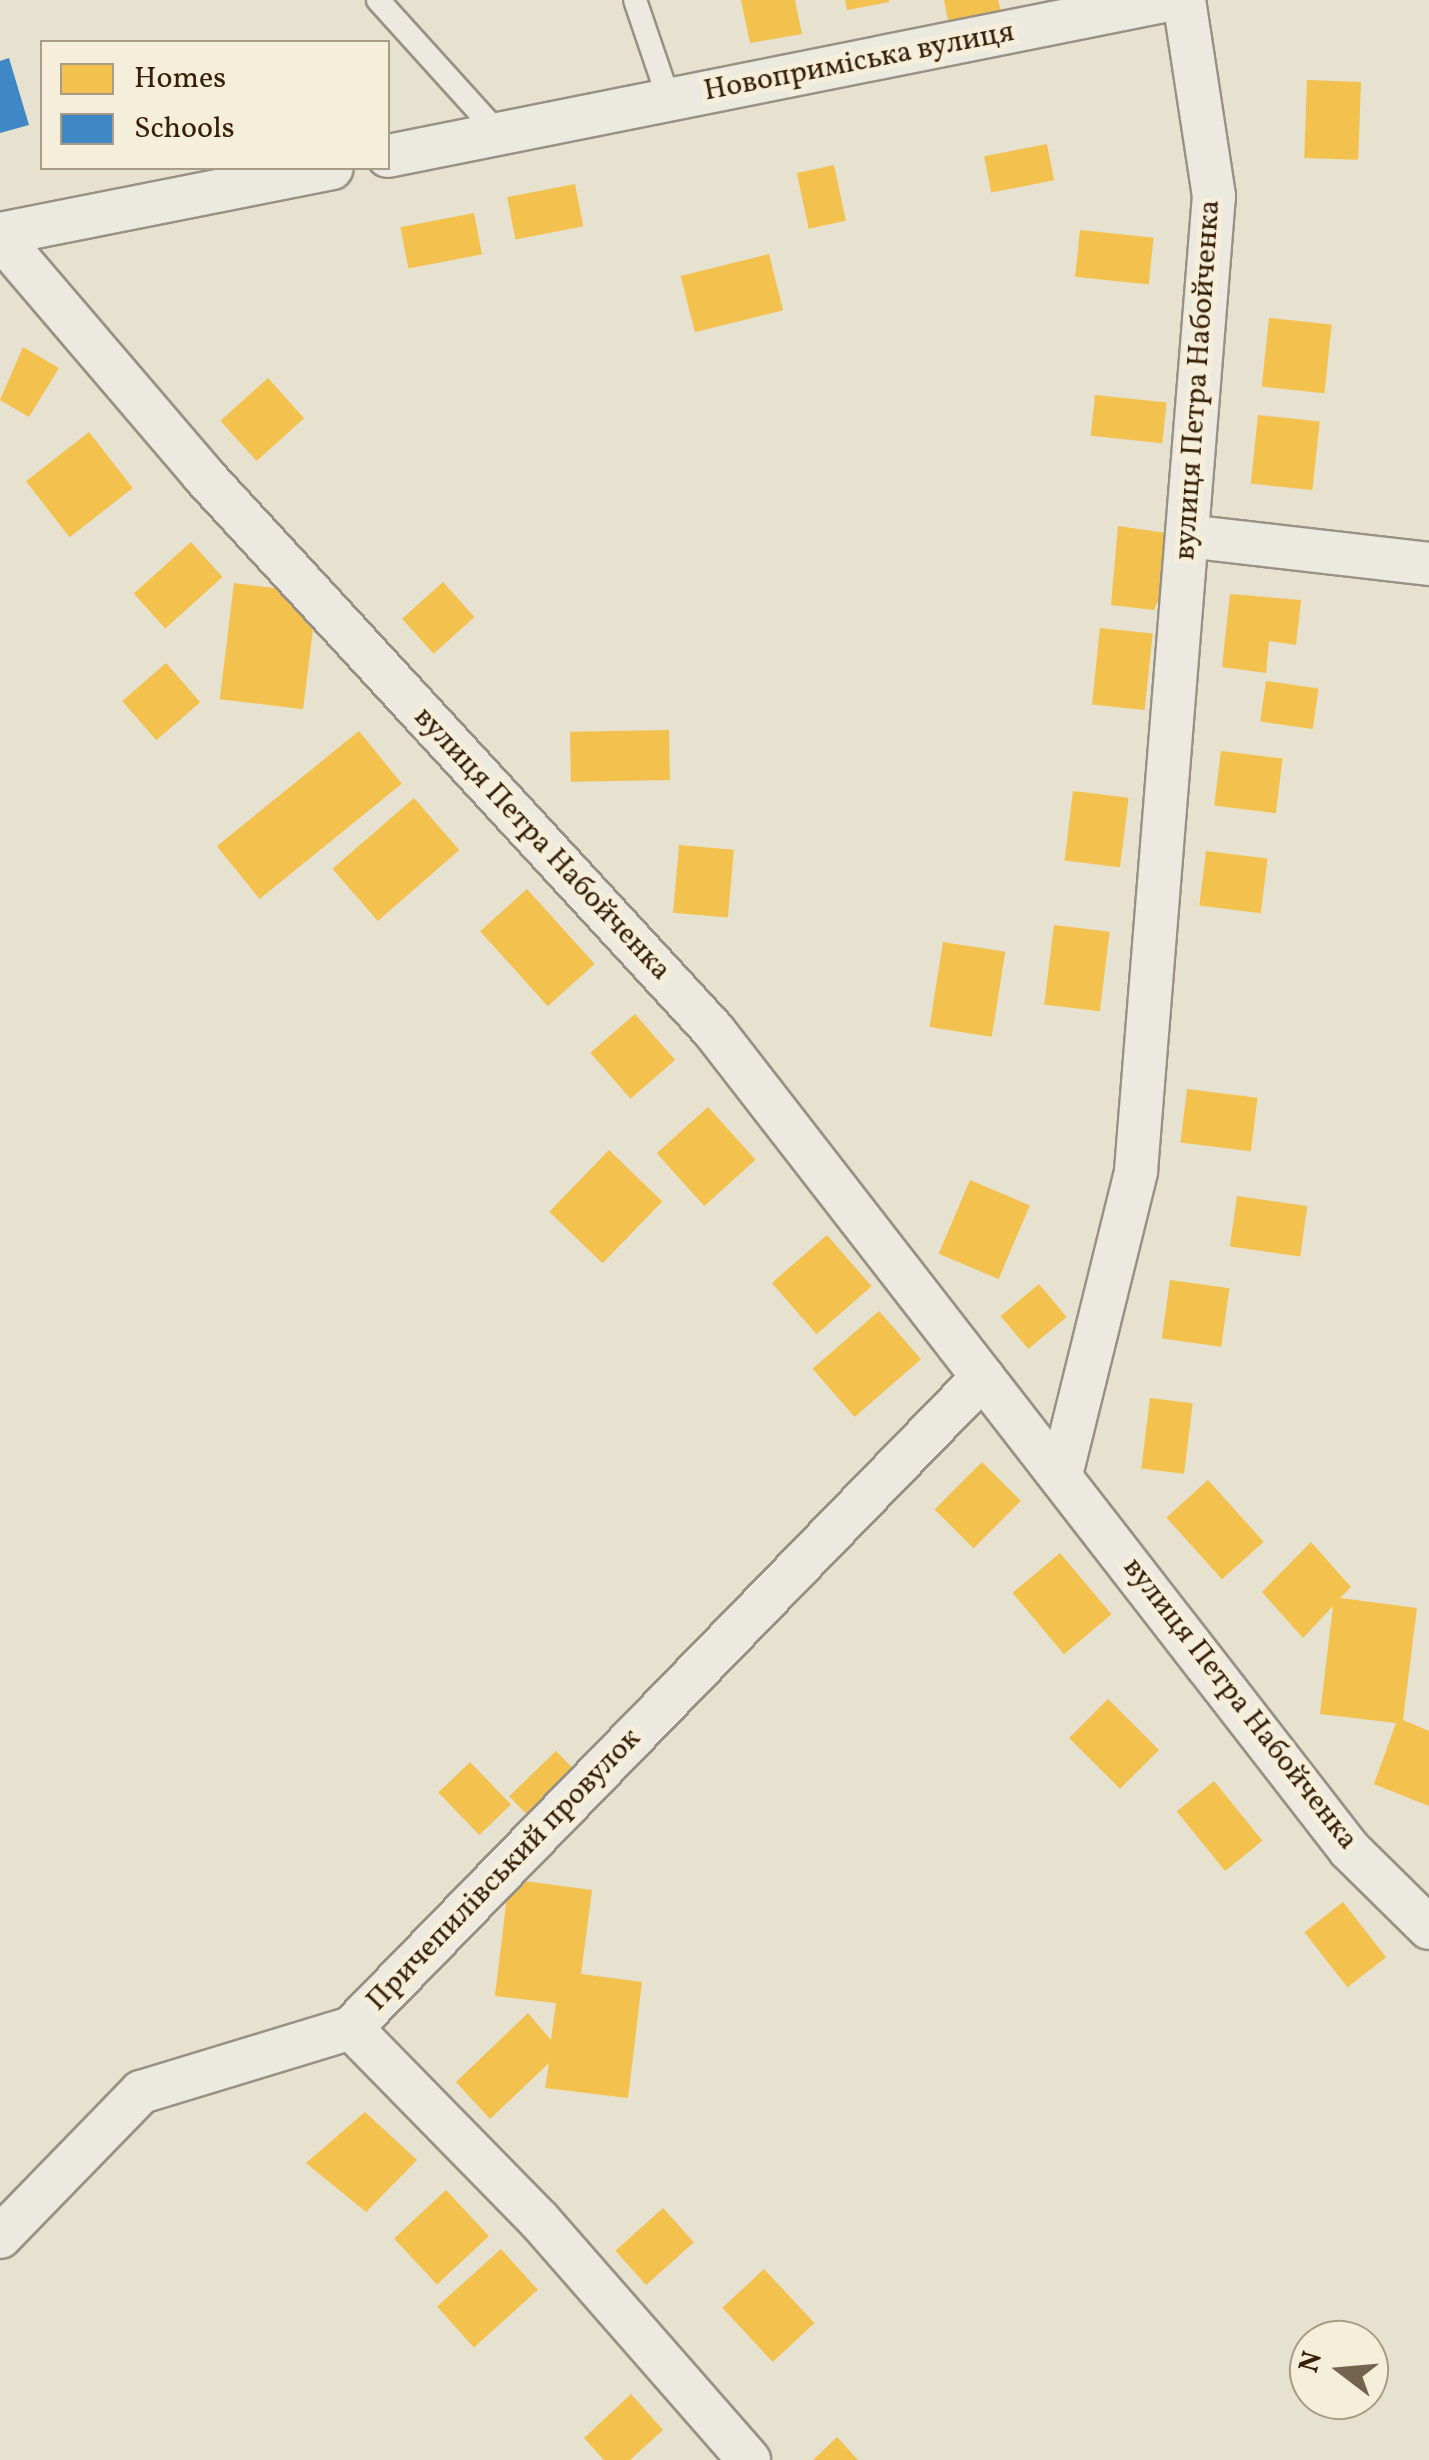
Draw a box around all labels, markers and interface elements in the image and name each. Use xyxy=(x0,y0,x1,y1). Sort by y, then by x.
street label: Новоприміська вулиця xyxy=(701,14,1017,110)
legend xyxy=(40,40,390,170)
text: Homes xyxy=(134,58,226,100)
text: Schools xyxy=(134,108,235,150)
street label: вулиця Петра Набойченка xyxy=(1167,199,1229,561)
street label: вулиця Петра Набойченка xyxy=(406,700,678,988)
street label: вулиця Петра Набойченка xyxy=(1115,1551,1365,1857)
street label: Причепилівський провулок xyxy=(359,1721,649,2019)
north arrow xyxy=(1289,2320,1389,2420)
text: N xyxy=(1290,2347,1333,2377)

